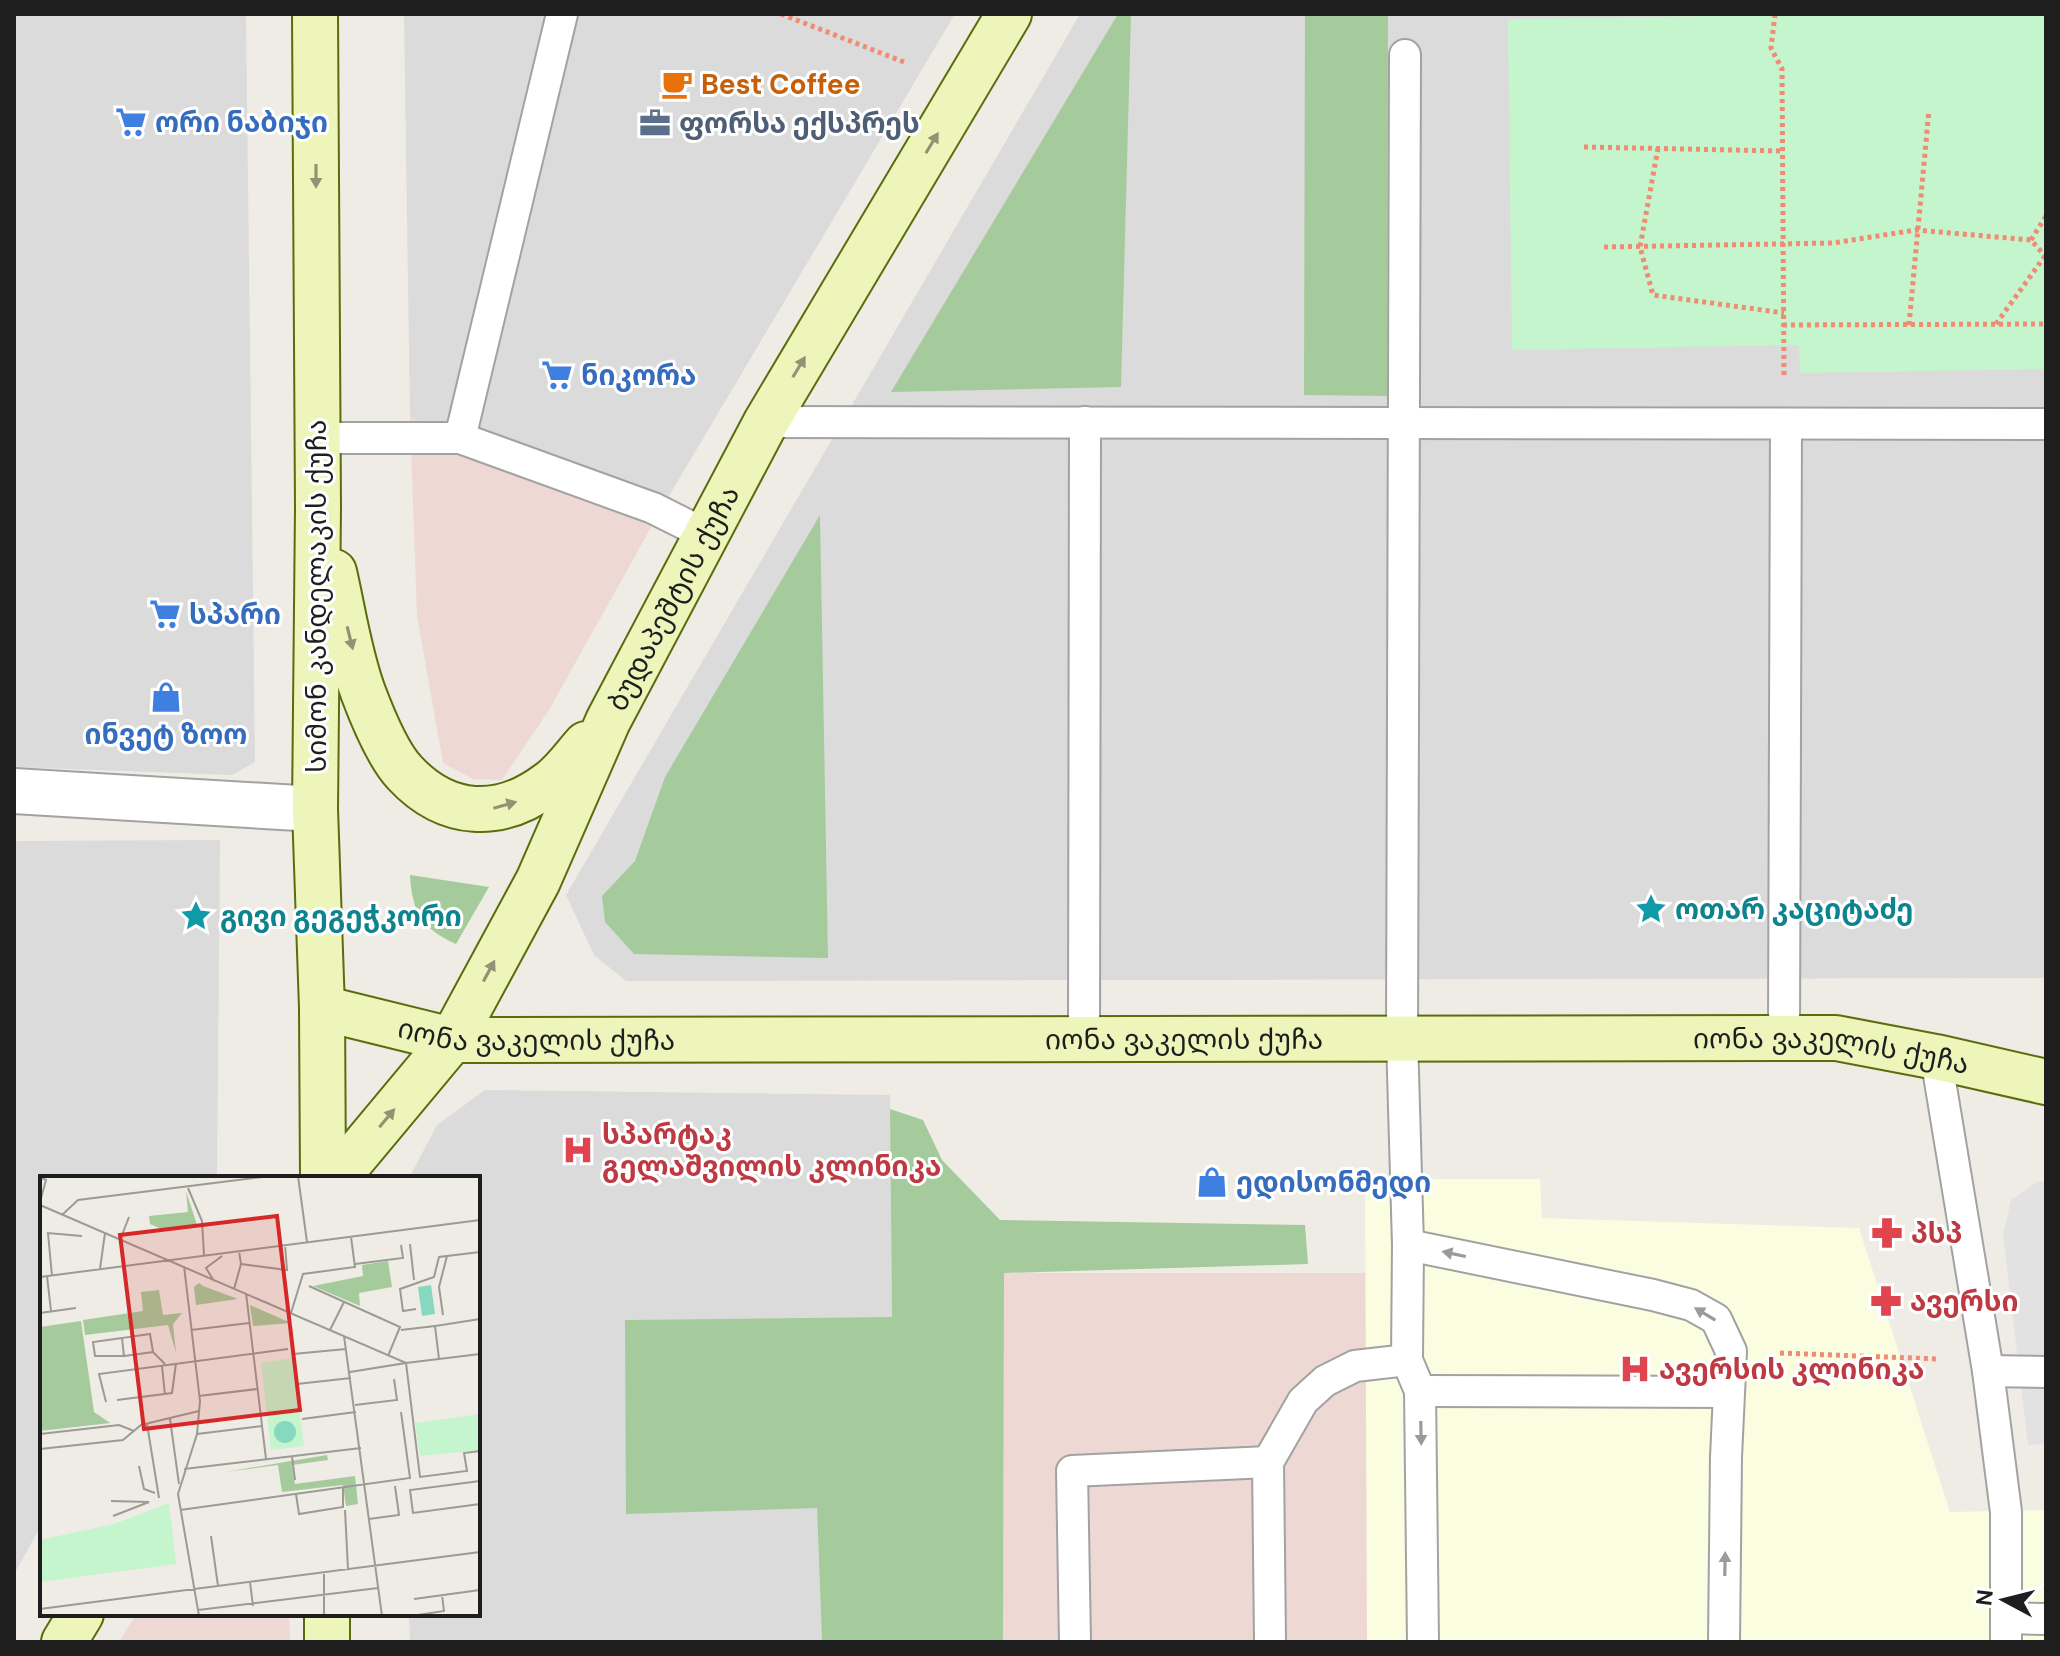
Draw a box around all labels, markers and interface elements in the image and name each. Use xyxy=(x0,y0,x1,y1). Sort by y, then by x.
place label: Best Coffee xyxy=(701,66,861,103)
cafe icon: Best Coffee xyxy=(660,67,694,101)
place label: ორი ნაბიჯი xyxy=(155,104,328,141)
supermarket icon: ორი ნაბიჯი xyxy=(114,105,148,139)
place label: ფორსა ექსპრეს xyxy=(679,105,920,142)
office icon: ფორსა ექსპრეს xyxy=(638,106,672,140)
one-way arrow xyxy=(925,132,939,154)
one-way arrow xyxy=(310,164,322,189)
one-way arrow xyxy=(792,356,806,378)
place label: ნიკორა xyxy=(581,357,696,394)
supermarket icon: ნიკორა xyxy=(540,358,574,392)
street label: სიმონ კანდელაკის ქუჩა xyxy=(298,419,335,773)
street label: ბუდაპეშტის ქუჩა xyxy=(599,479,748,717)
place label: სპარი xyxy=(189,596,281,633)
supermarket icon: სპარი xyxy=(148,597,182,631)
one-way arrow xyxy=(344,625,356,650)
shop icon: ინვეტ ზოო xyxy=(149,680,183,714)
place label: ინვეტ ზოო xyxy=(85,716,247,753)
one-way arrow xyxy=(494,798,518,811)
place label: ოთარ კაციტაძე xyxy=(1675,891,1913,928)
place icon: ოთარ კაციტაძე xyxy=(1634,892,1668,926)
place label: გივი გეგეჭკორი xyxy=(220,898,462,935)
place icon: გივი გეგეჭკორი xyxy=(179,899,213,933)
one-way arrow xyxy=(482,960,495,983)
street label: იონა ვაკელის ქუჩა xyxy=(394,1009,675,1059)
street label: იონა ვაკელის ქუჩა xyxy=(1693,1020,1973,1083)
street label: იონა ვაკელის ქუჩა xyxy=(1045,1021,1323,1058)
one-way arrow xyxy=(378,1108,394,1128)
place label: სპარტაკ გელაშვილის კლინიკა xyxy=(602,1116,941,1185)
hospital icon: სპარტაკ გელაშვილის კლინიკა xyxy=(561,1133,595,1167)
place label: ედისონმედი xyxy=(1236,1164,1431,1201)
shop icon: ედისონმედი xyxy=(1195,1165,1229,1199)
inset map xyxy=(40,1176,480,1616)
place label: პსპ xyxy=(1911,1215,1962,1252)
pharmacy icon: პსპ xyxy=(1870,1216,1904,1250)
one-way arrow xyxy=(1441,1247,1466,1260)
place label: ავერსი xyxy=(1910,1283,2018,1320)
pharmacy icon: ავერსი xyxy=(1869,1284,1903,1318)
one-way arrow xyxy=(1694,1307,1717,1322)
place label: ავერსის კლინიკა xyxy=(1659,1351,1924,1388)
hospital icon: ავერსის კლინიკა xyxy=(1618,1352,1652,1386)
one-way arrow xyxy=(1415,1421,1427,1446)
one-way arrow xyxy=(1718,1551,1731,1576)
north arrow xyxy=(1964,1560,2044,1640)
text: N xyxy=(1969,1588,2000,1607)

